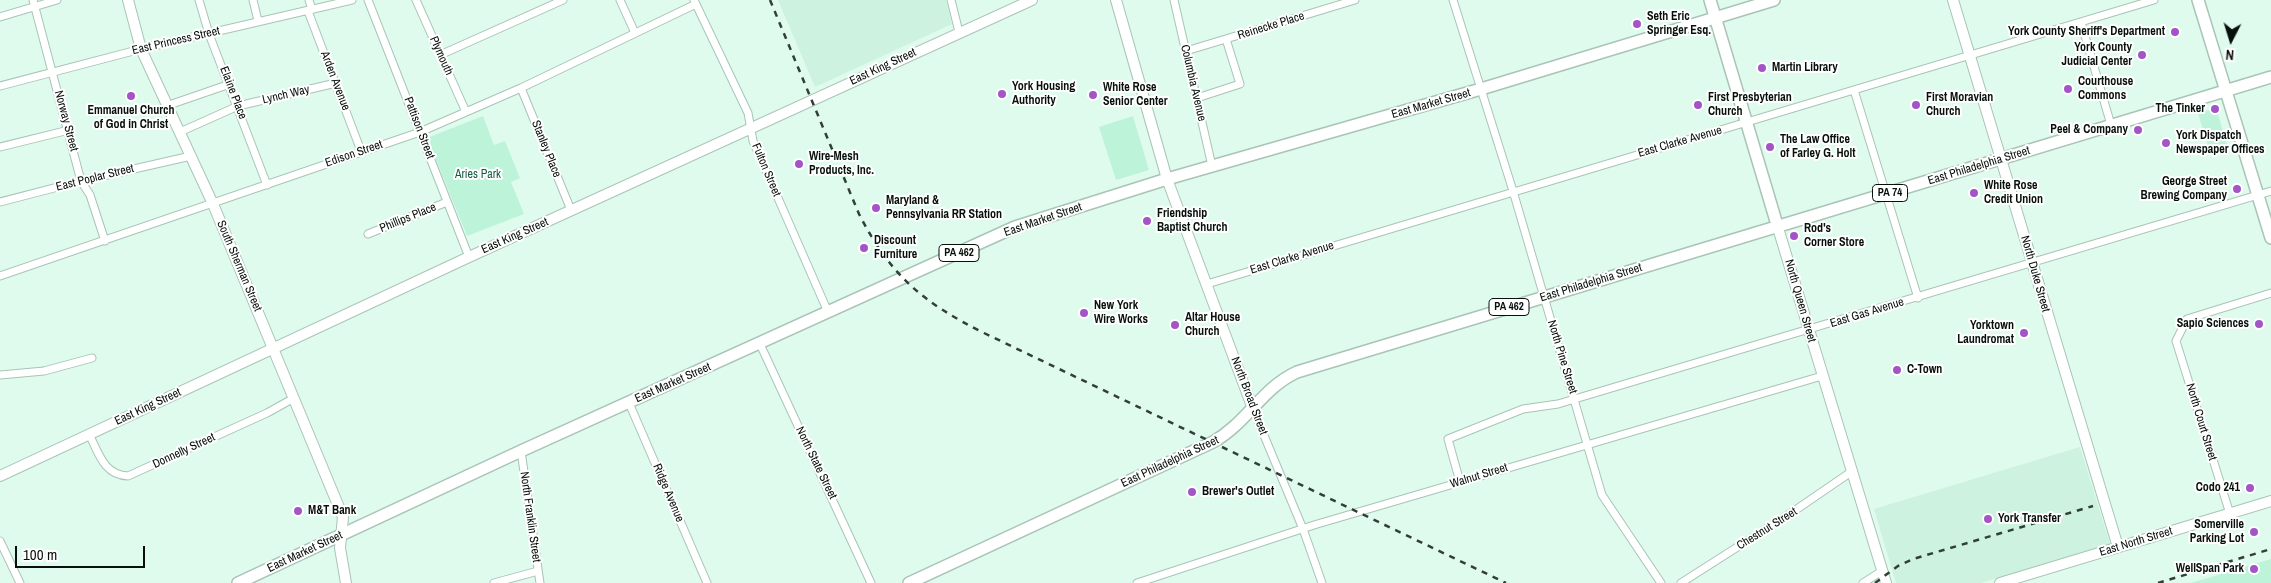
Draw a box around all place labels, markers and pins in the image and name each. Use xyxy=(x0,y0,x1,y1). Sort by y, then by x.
place label: Seth Eric Springer Esq. xyxy=(1647,10,1711,38)
marker: Seth Eric Springer Esq. xyxy=(1631,18,1643,30)
place label: York County Sheriff's Department xyxy=(2008,25,2165,39)
marker: York County Sheriff's Department xyxy=(2169,26,2181,38)
place label: York County Judicial Center xyxy=(2061,41,2132,69)
marker: York County Judicial Center xyxy=(2136,49,2148,61)
place label: Martin Library xyxy=(1772,61,1838,75)
marker: Martin Library xyxy=(1756,62,1768,74)
place label: Courthouse Commons xyxy=(2078,75,2133,103)
place label: York Housing Authority xyxy=(1012,80,1075,108)
place label: White Rose Senior Center xyxy=(1103,81,1168,109)
marker: Courthouse Commons xyxy=(2062,83,2074,95)
marker: York Housing Authority xyxy=(996,88,1008,100)
marker: White Rose Senior Center xyxy=(1087,89,1099,101)
marker: Emmanuel Church of God in Christ xyxy=(125,90,137,102)
place label: First Presbyterian Church xyxy=(1708,91,1792,119)
place label: First Moravian Church xyxy=(1926,91,1993,119)
marker: First Presbyterian Church xyxy=(1692,99,1704,111)
marker: First Moravian Church xyxy=(1910,99,1922,111)
place label: The Tinker xyxy=(2155,102,2205,116)
marker: The Tinker xyxy=(2209,103,2221,115)
place label: Emmanuel Church of God in Christ xyxy=(88,104,174,132)
place label: Peel & Company xyxy=(2050,123,2128,137)
marker: Peel & Company xyxy=(2132,124,2144,136)
place label: York Dispatch Newspaper Offices xyxy=(2176,129,2265,157)
place label: The Law Office of Farley G. Holt xyxy=(1780,133,1856,161)
marker: York Dispatch Newspaper Offices xyxy=(2160,137,2172,149)
marker: The Law Office of Farley G. Holt xyxy=(1764,141,1776,153)
place label: Wire-Mesh Products, Inc. xyxy=(809,150,874,178)
marker: Wire-Mesh Products, Inc. xyxy=(793,158,805,170)
place label: George Street Brewing Company xyxy=(2141,175,2227,203)
place label: White Rose Credit Union xyxy=(1984,179,2043,207)
marker: George Street Brewing Company xyxy=(2231,183,2243,195)
marker: White Rose Credit Union xyxy=(1968,187,1980,199)
place label: Maryland & Pennsylvania RR Station xyxy=(886,194,1002,222)
marker: Maryland & Pennsylvania RR Station xyxy=(870,202,882,214)
place label: Friendship Baptist Church xyxy=(1157,207,1228,235)
marker: Friendship Baptist Church xyxy=(1141,215,1153,227)
place label: Rod's Corner Store xyxy=(1804,222,1864,250)
marker: Rod's Corner Store xyxy=(1788,230,1800,242)
place label: Discount Furniture xyxy=(874,234,917,262)
marker: Discount Furniture xyxy=(858,242,870,254)
place label: New York Wire Works xyxy=(1094,299,1148,327)
marker: New York Wire Works xyxy=(1078,307,1090,319)
place label: Altar House Church xyxy=(1185,311,1240,339)
place label: Sapio Sciences xyxy=(2177,317,2249,331)
marker: Sapio Sciences xyxy=(2253,318,2265,330)
marker: Altar House Church xyxy=(1169,319,1181,331)
place label: Yorktown Laundromat xyxy=(1957,319,2014,347)
marker: Yorktown Laundromat xyxy=(2018,327,2030,339)
place label: C-Town xyxy=(1907,363,1942,377)
marker: C-Town xyxy=(1891,364,1903,376)
place label: Codo 241 xyxy=(2196,481,2240,495)
marker: Codo 241 xyxy=(2244,482,2256,494)
place label: Brewer's Outlet xyxy=(1202,485,1274,499)
marker: Brewer's Outlet xyxy=(1186,486,1198,498)
place label: M&T Bank xyxy=(308,504,356,518)
marker: M&T Bank xyxy=(292,505,304,517)
place label: York Transfer xyxy=(1998,512,2061,526)
marker: York Transfer xyxy=(1982,513,1994,525)
place label: Somerville Parking Lot xyxy=(2190,518,2244,546)
marker: Somerville Parking Lot xyxy=(2248,526,2260,538)
place label: WellSpan Park xyxy=(2176,562,2244,576)
marker: WellSpan Park xyxy=(2248,563,2260,575)

